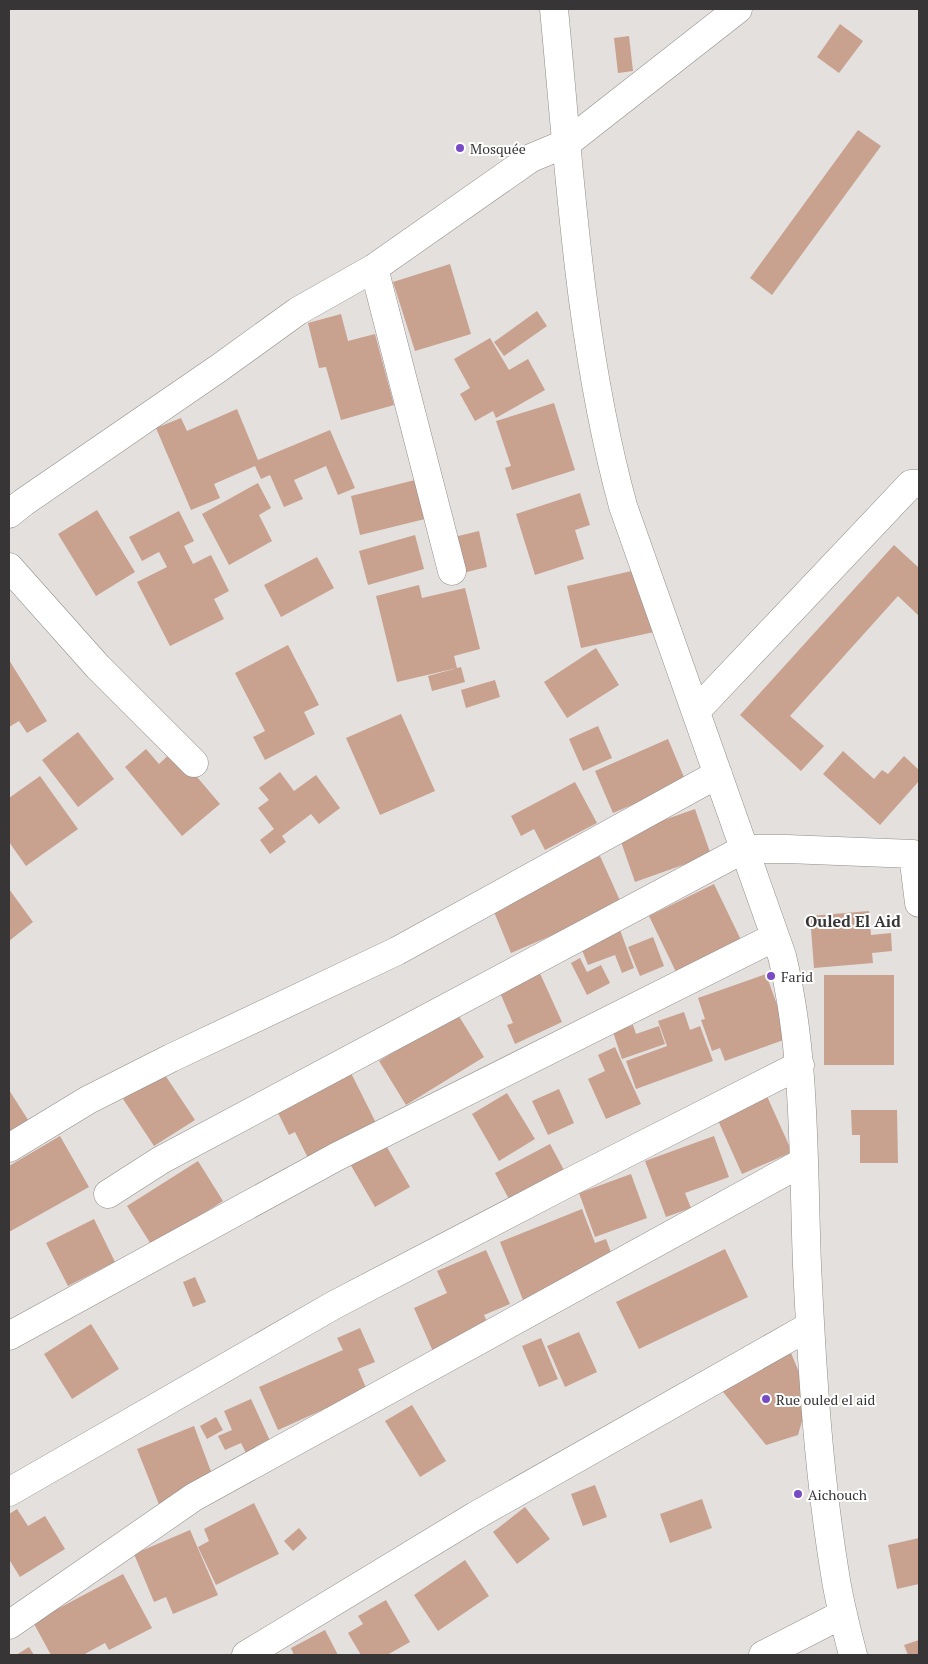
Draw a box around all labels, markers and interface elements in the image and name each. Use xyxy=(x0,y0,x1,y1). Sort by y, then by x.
place label: Mosquée xyxy=(470,139,526,158)
marker: Mosquée xyxy=(454,142,466,154)
district label: Ouled El Aid xyxy=(805,910,901,932)
place label: Farid xyxy=(781,967,813,986)
marker: Farid xyxy=(765,970,777,982)
place label: Rue ouled el aid xyxy=(776,1390,876,1409)
marker: Rue ouled el aid xyxy=(760,1393,772,1405)
place label: Aichouch xyxy=(808,1485,867,1504)
marker: Aichouch xyxy=(792,1488,804,1500)

